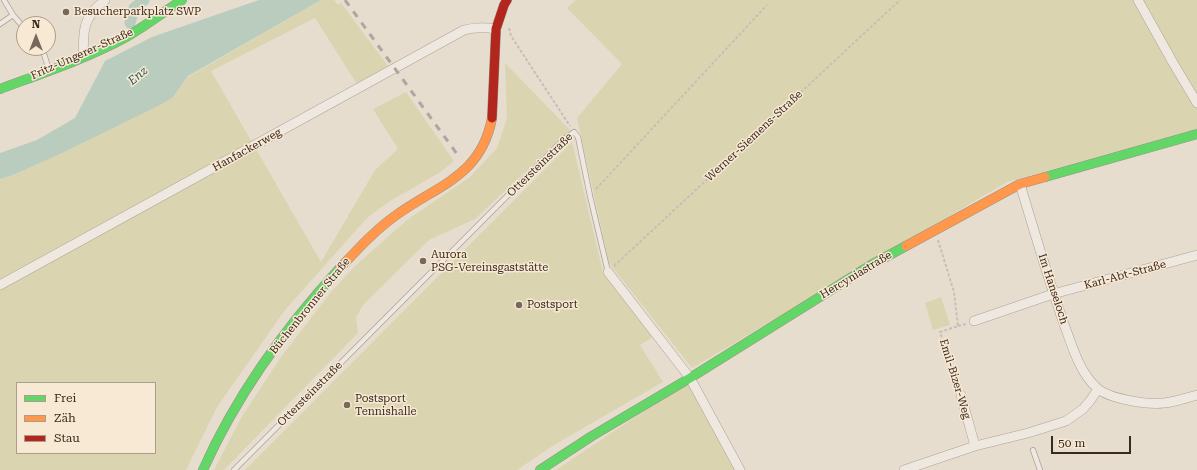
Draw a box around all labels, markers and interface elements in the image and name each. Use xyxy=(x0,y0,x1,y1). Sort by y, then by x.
place label: Besucherparkplatz SWP xyxy=(74,5,201,19)
marker: Besucherparkplatz SWP xyxy=(61,7,71,17)
north arrow xyxy=(16,16,56,56)
text: N xyxy=(32,18,40,31)
street label: Fritz-Ungerer-Straße xyxy=(29,25,135,83)
water label: Enz xyxy=(125,64,151,88)
street label: Werner-Siemens-Straße xyxy=(703,88,805,184)
street label: Hanfackerweg xyxy=(210,126,284,174)
street label: Ottersteinstraße xyxy=(504,130,576,200)
place label: Aurora PSG-Vereinsgaststätte xyxy=(431,248,548,274)
street label: Hercyniastraße xyxy=(818,248,894,302)
street label: Im Hanseloch xyxy=(1035,252,1071,326)
street label: Büchenbronner Straße xyxy=(267,255,353,357)
marker: Aurora PSG-Vereinsgaststätte xyxy=(418,256,428,266)
street label: Karl-Abt-Straße xyxy=(1083,258,1167,292)
place label: Postsport xyxy=(527,298,578,312)
marker: Postsport xyxy=(514,300,524,310)
street label: Emil-Bizer-Weg xyxy=(937,337,973,421)
street label: Ottersteinstraße xyxy=(275,359,345,429)
legend xyxy=(16,382,156,454)
text: Frei xyxy=(54,391,76,405)
place label: Postsport Tennishalle xyxy=(355,392,417,418)
marker: Postsport Tennishalle xyxy=(342,400,352,410)
text: Zäh xyxy=(54,411,76,425)
scale bar xyxy=(1053,428,1133,454)
text: Stau xyxy=(54,431,80,445)
text: 50 m xyxy=(1058,436,1085,450)

